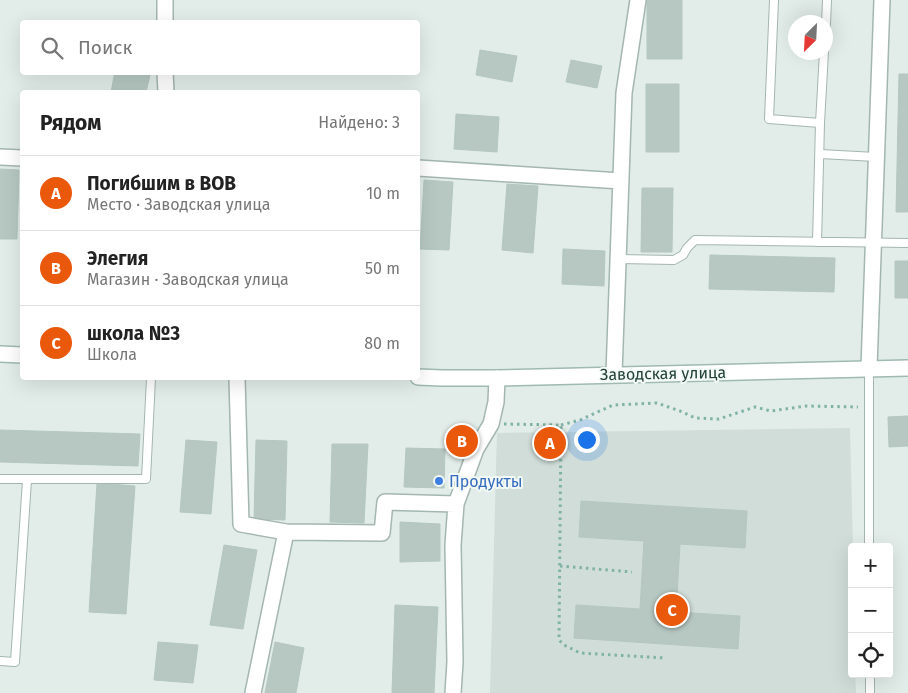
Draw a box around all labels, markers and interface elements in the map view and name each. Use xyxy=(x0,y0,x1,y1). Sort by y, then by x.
north arrow xyxy=(788,15,833,60)
search box xyxy=(20,20,420,75)
icon: search xyxy=(38,34,66,62)
text: Поиск xyxy=(78,36,132,59)
text: Рядом xyxy=(40,110,101,136)
text: Найдено: 3 xyxy=(318,113,400,132)
text: Погибшим в ВОВ xyxy=(87,172,236,195)
text: A xyxy=(51,184,61,203)
text: 10 m xyxy=(366,184,400,203)
text: Место · Заводская улица xyxy=(87,195,270,214)
text: Элегия xyxy=(87,247,148,270)
text: B xyxy=(51,259,61,278)
text: 50 m xyxy=(365,259,400,278)
text: Магазин · Заводская улица xyxy=(87,270,289,289)
text: школа №3 xyxy=(87,322,180,345)
text: C xyxy=(51,334,61,353)
text: 80 m xyxy=(364,334,400,353)
text: Школа xyxy=(87,345,137,364)
street label: Заводская улица xyxy=(600,363,726,384)
pin: B xyxy=(446,422,478,460)
pin: A xyxy=(534,424,566,462)
your location xyxy=(574,427,600,453)
place label: Продукты xyxy=(449,472,523,491)
marker: Продукты xyxy=(433,475,445,487)
map controls xyxy=(848,543,893,678)
button: + xyxy=(848,543,893,588)
button: − xyxy=(848,588,893,633)
pin: C xyxy=(656,591,688,629)
button: locate xyxy=(848,633,893,678)

